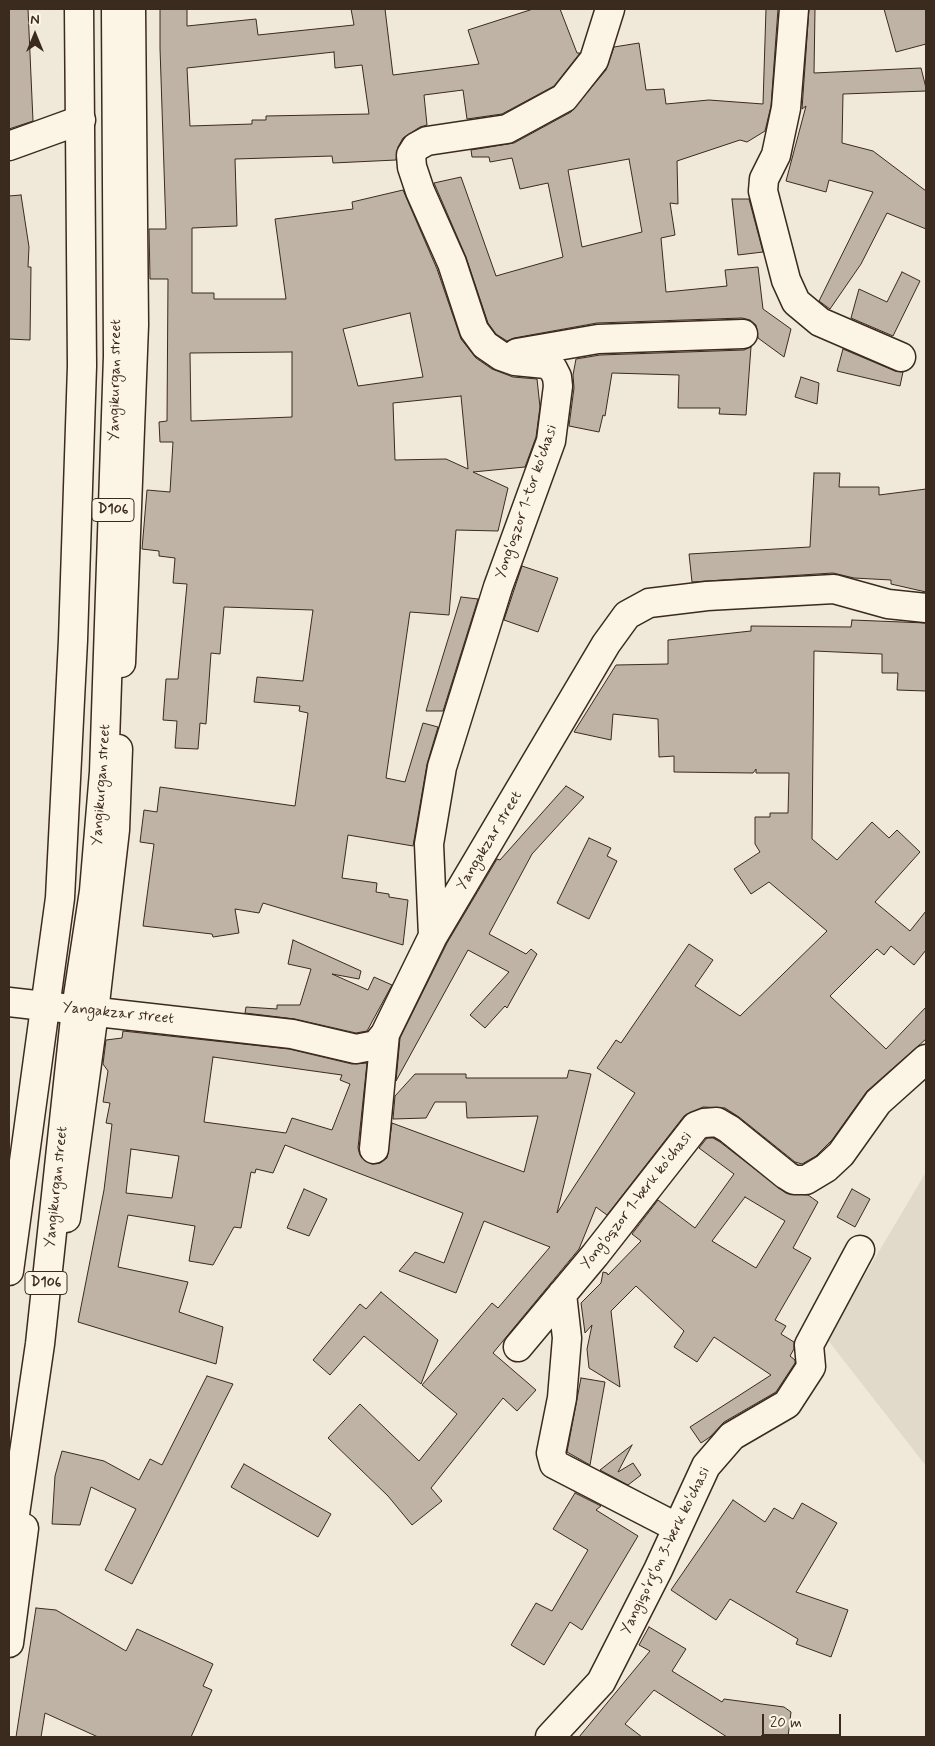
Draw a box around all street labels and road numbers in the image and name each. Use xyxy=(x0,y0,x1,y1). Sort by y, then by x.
street label: Yangikurgan street xyxy=(106,319,126,441)
street label: Yongʻoqzor 1-tor koʻchasi xyxy=(492,423,562,581)
road number: D106 xyxy=(92,498,134,522)
street label: Yangikurgan street xyxy=(89,724,115,846)
street label: Yangakzar street xyxy=(453,788,527,894)
street label: Yangakzar street xyxy=(61,999,175,1029)
street label: Yangikurgan street xyxy=(42,1125,72,1249)
street label: Yongʻoqzor 1-berk koʻchasi xyxy=(578,1128,696,1274)
road number: D106 xyxy=(25,1272,67,1295)
street label: Yangiqoʻrgʻon 3-berk koʻchasi xyxy=(618,1464,714,1638)

